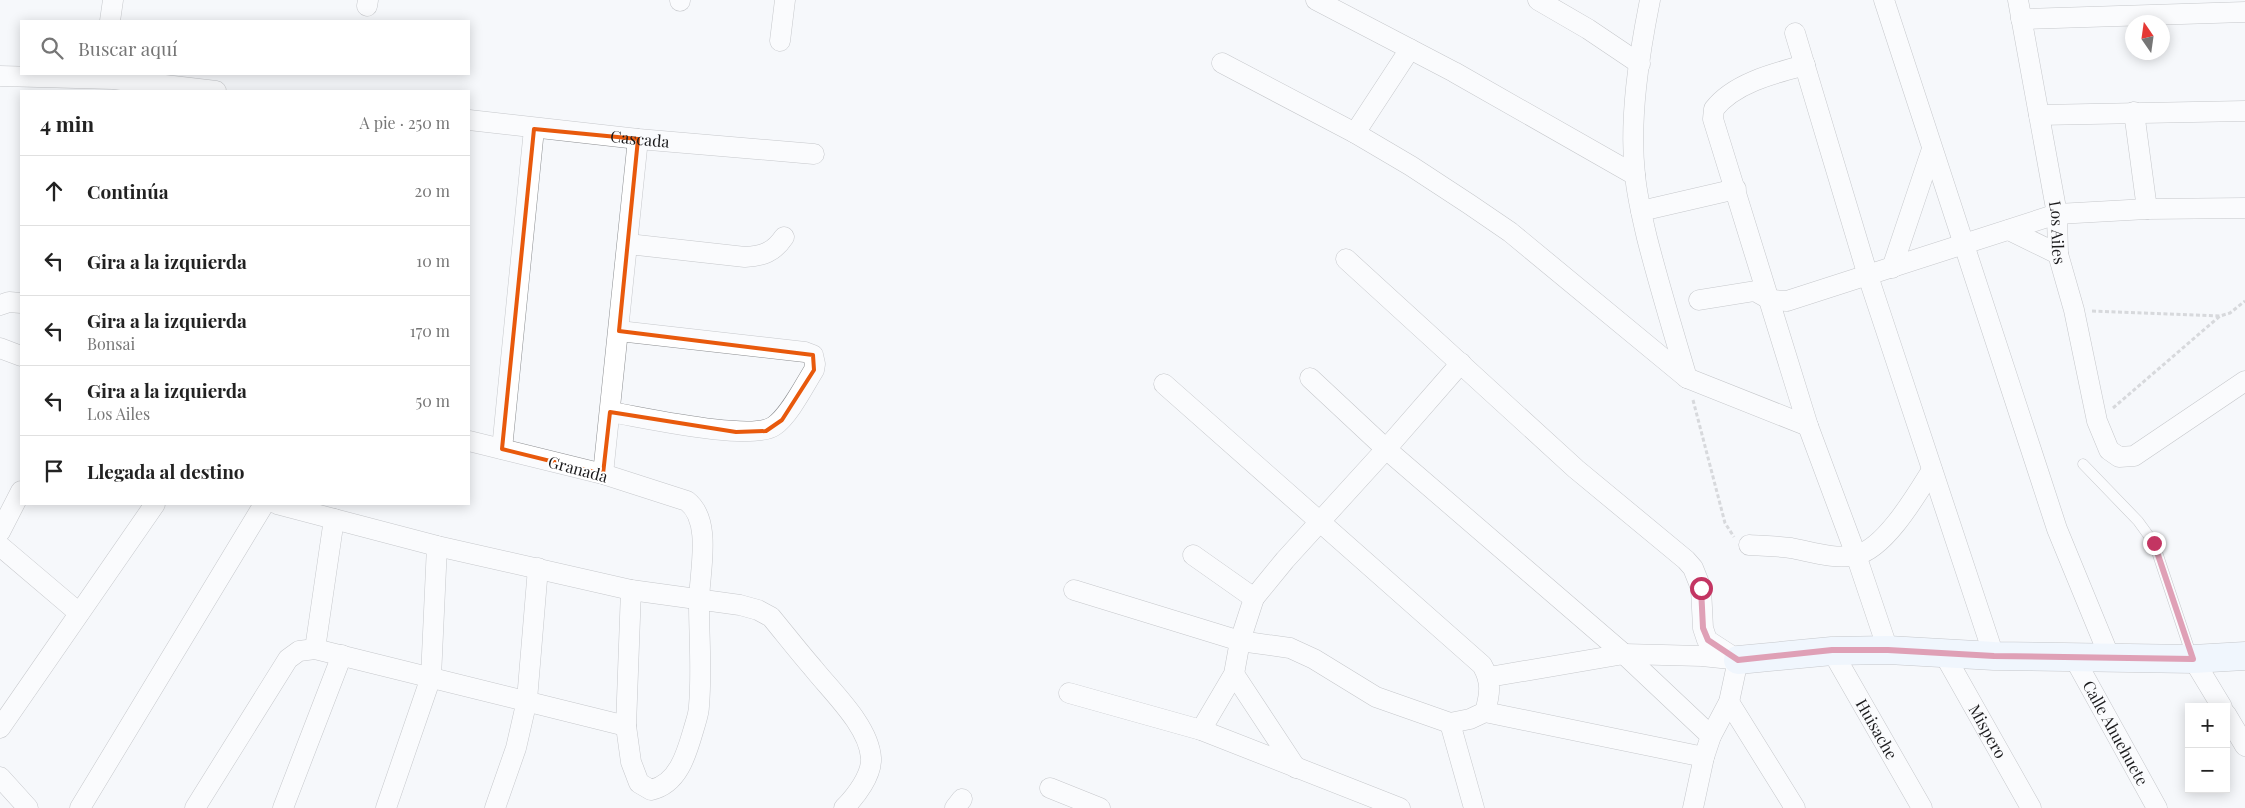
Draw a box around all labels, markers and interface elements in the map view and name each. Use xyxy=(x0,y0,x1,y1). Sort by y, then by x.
north arrow xyxy=(2125,15,2170,60)
search box xyxy=(20,20,470,75)
icon: search xyxy=(38,34,66,62)
text: Buscar aquí xyxy=(78,35,178,61)
text: 4 min xyxy=(40,109,94,137)
text: A pie · 250 m xyxy=(360,112,450,133)
street label: Cascada xyxy=(609,125,670,152)
icon: ahead xyxy=(40,177,68,205)
text: Continúa xyxy=(87,178,169,204)
text: 20 m xyxy=(415,180,450,201)
street label: Los Ailes xyxy=(2045,199,2071,266)
icon: left xyxy=(40,247,68,275)
text: Gira a la izquierda xyxy=(87,248,247,274)
text: 10 m xyxy=(416,250,450,271)
text: Gira a la izquierda xyxy=(87,307,247,333)
icon: left xyxy=(40,317,68,345)
text: 170 m xyxy=(410,320,450,341)
text: Bonsai xyxy=(87,333,135,354)
text: Gira a la izquierda xyxy=(87,377,247,403)
icon: left xyxy=(40,387,68,415)
text: 50 m xyxy=(416,390,450,411)
text: Los Ailes xyxy=(87,403,150,424)
street label: Granada xyxy=(546,450,610,487)
icon: arrive xyxy=(40,457,68,485)
text: Llegada al destino xyxy=(87,458,245,484)
route end xyxy=(2143,532,2166,555)
route start xyxy=(1690,577,1713,600)
street label: Calle Ahuehuete xyxy=(2078,676,2154,789)
street label: Huisache xyxy=(1852,695,1903,763)
street label: Mispero xyxy=(1965,700,2012,762)
map controls xyxy=(2185,703,2230,793)
button: + xyxy=(2185,703,2230,748)
button: − xyxy=(2185,748,2230,793)

